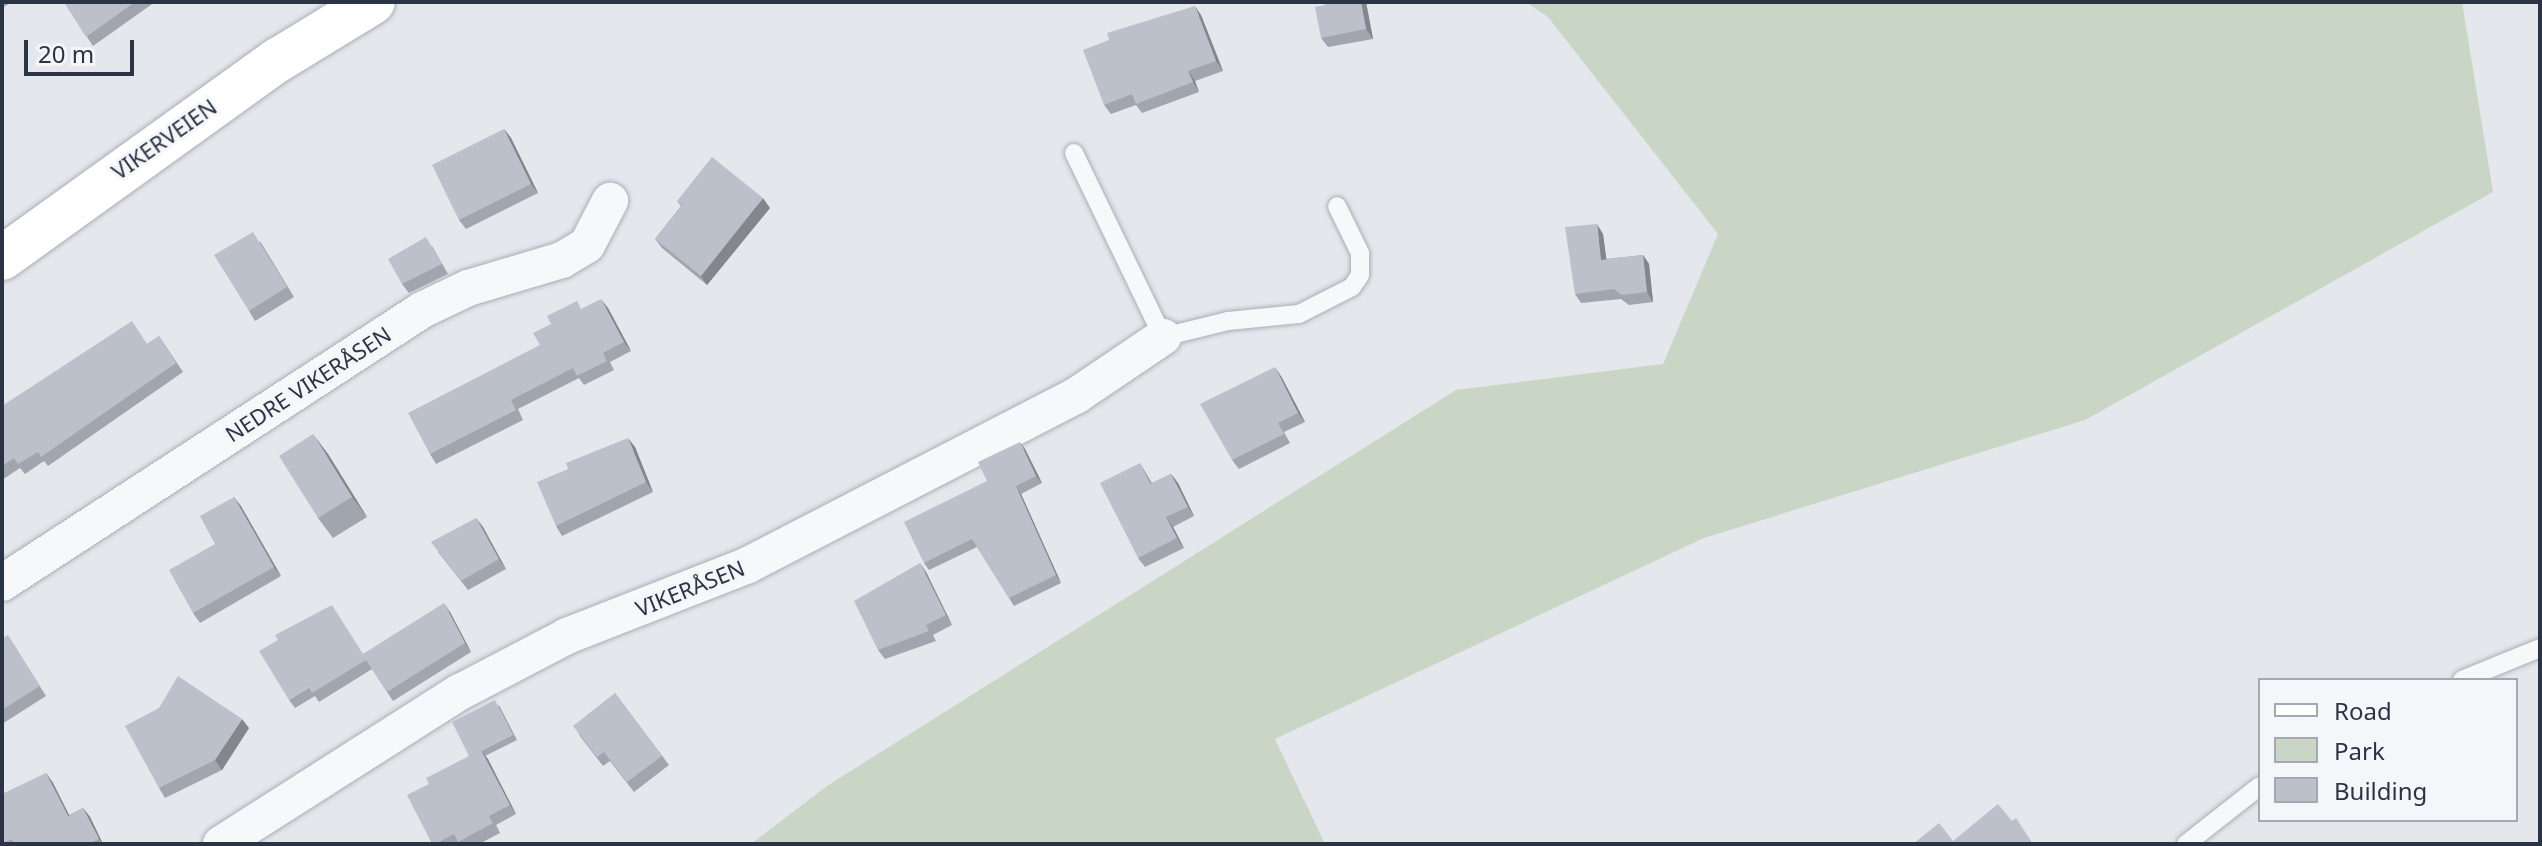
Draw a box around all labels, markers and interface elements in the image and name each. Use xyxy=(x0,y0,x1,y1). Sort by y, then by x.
scale bar xyxy=(28,24,138,74)
text: 20 m xyxy=(38,37,94,70)
street label: VIKERVEIEN xyxy=(106,93,222,185)
street label: NEDRE VIKERÅSEN xyxy=(220,321,396,447)
street label: VIKERÅSEN xyxy=(632,554,748,622)
legend xyxy=(2258,678,2518,822)
text: Road xyxy=(2334,694,2392,727)
text: Park xyxy=(2334,734,2385,767)
text: Building xyxy=(2334,774,2427,807)

